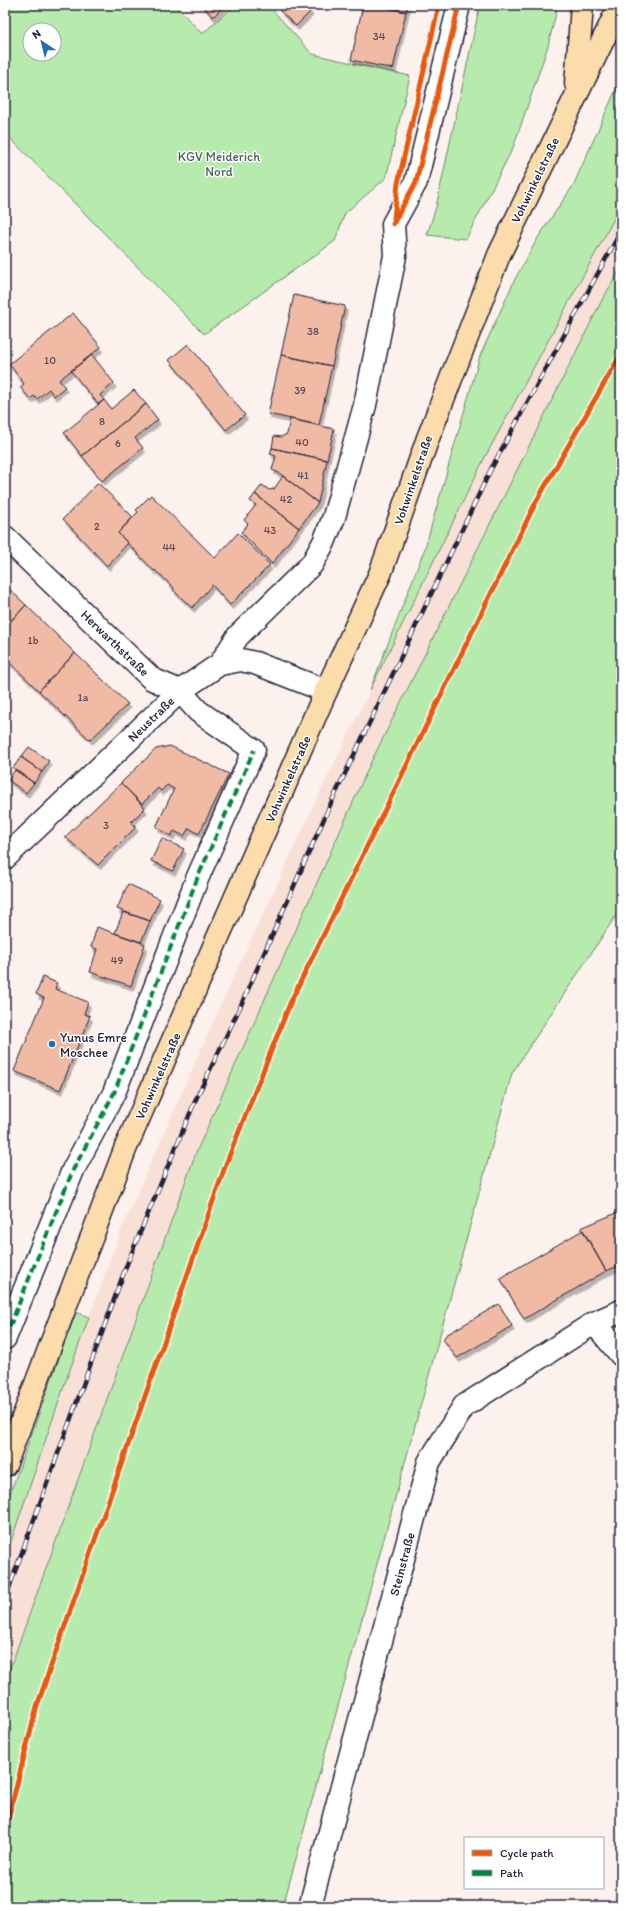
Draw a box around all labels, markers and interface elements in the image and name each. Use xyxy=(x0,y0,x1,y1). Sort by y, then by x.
north arrow xyxy=(22,22,62,62)
text: N xyxy=(30,27,43,42)
house number: 34 xyxy=(373,30,386,43)
street label: Vohwinkelstraße xyxy=(508,135,562,225)
park label: KGV Meiderich Nord xyxy=(178,149,260,179)
house number: 38 xyxy=(307,325,319,338)
house number: 10 xyxy=(44,354,56,367)
house number: 39 xyxy=(294,384,306,397)
house number: 8 xyxy=(99,415,105,428)
street label: Vohwinkelstraße xyxy=(391,433,435,527)
house number: 40 xyxy=(295,436,309,449)
house number: 6 xyxy=(115,437,121,450)
house number: 41 xyxy=(297,469,309,482)
house number: 42 xyxy=(280,493,292,506)
house number: 2 xyxy=(94,520,100,533)
house number: 43 xyxy=(264,524,276,537)
house number: 44 xyxy=(162,541,176,554)
street label: Herwarthstraße xyxy=(78,607,152,679)
house number: 1b xyxy=(28,634,39,647)
house number: 1a xyxy=(78,691,89,704)
street label: Neustraße xyxy=(125,693,177,745)
street label: Vohwinkelstraße xyxy=(262,733,314,825)
house number: 3 xyxy=(103,819,109,832)
house number: 49 xyxy=(111,954,123,967)
place label: Yunus Emre Moschee xyxy=(60,1030,127,1060)
street label: Vohwinkelstraße xyxy=(132,1030,184,1122)
marker: Yunus Emre Moschee xyxy=(47,1039,57,1049)
street label: Steinstraße xyxy=(386,1531,418,1597)
legend xyxy=(464,1837,604,1889)
text: Cycle path xyxy=(500,1846,554,1860)
text: Path xyxy=(500,1866,523,1880)

